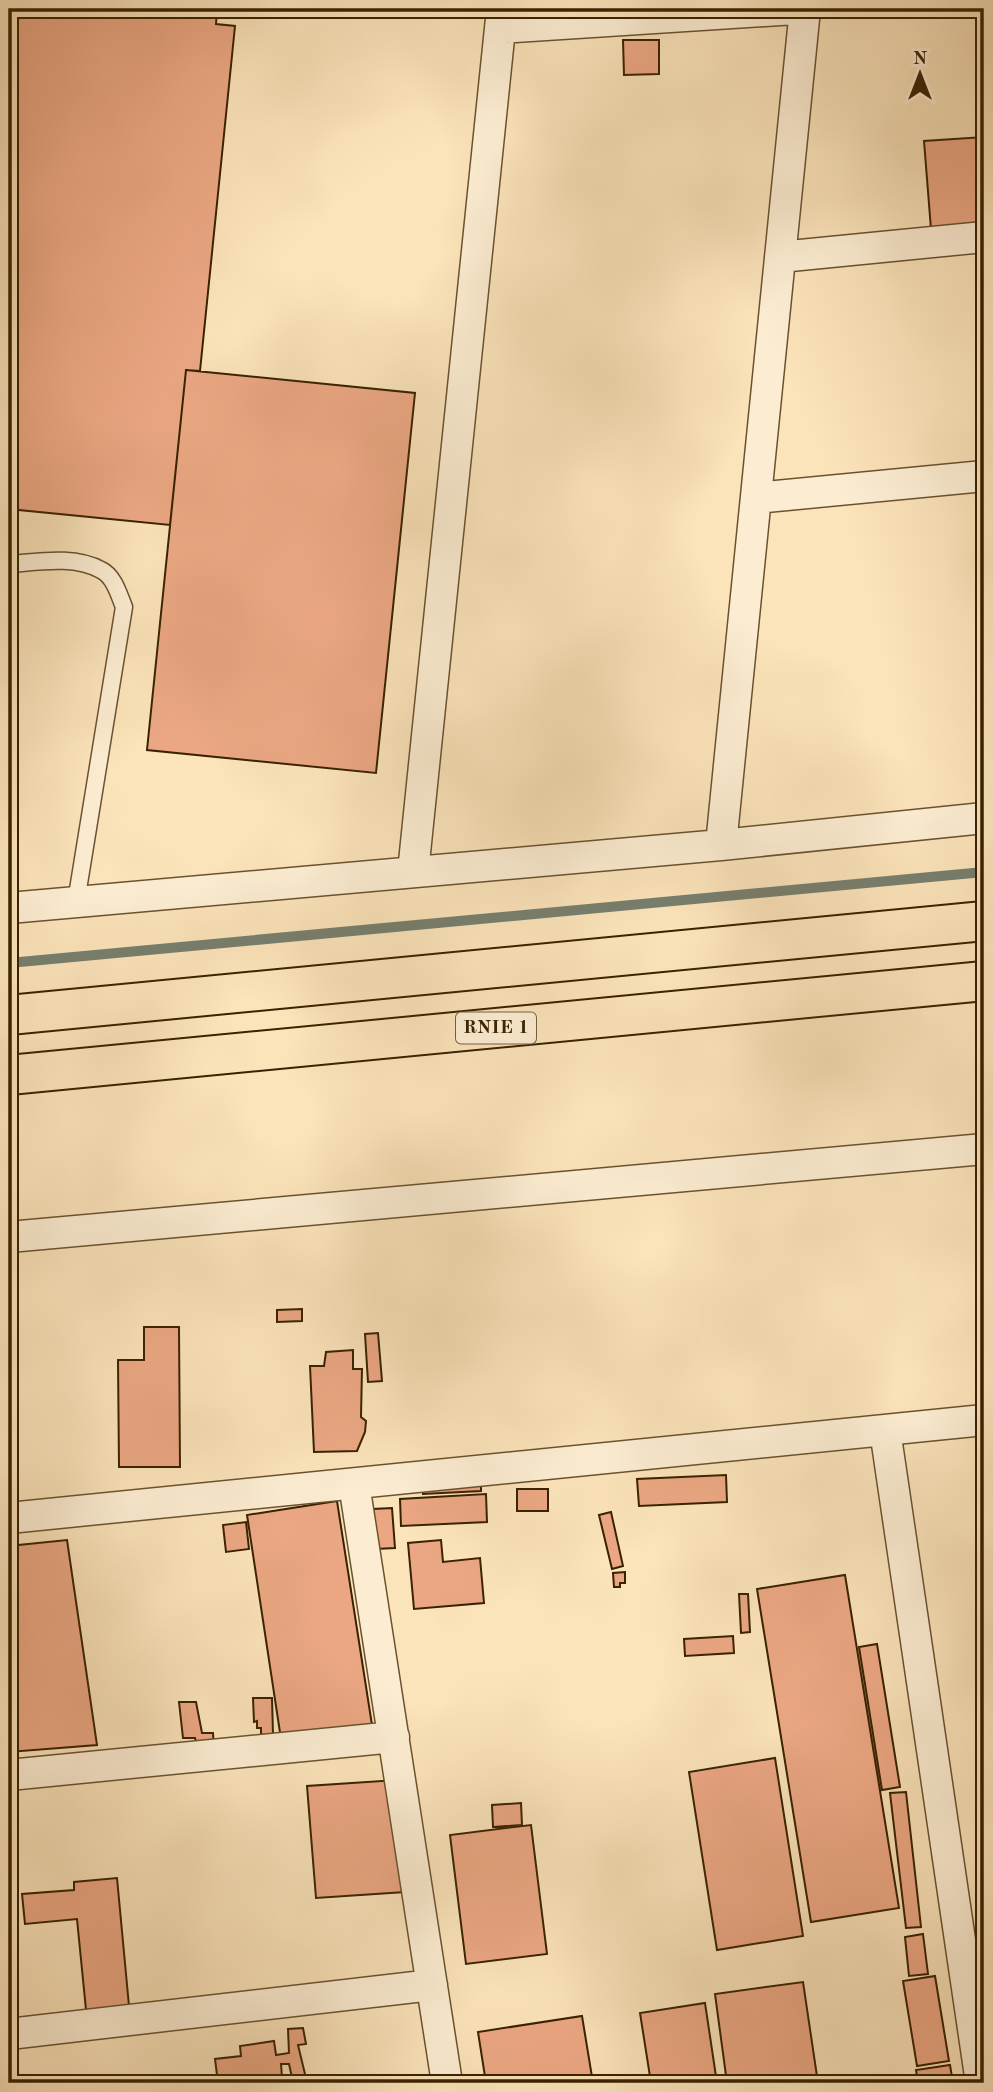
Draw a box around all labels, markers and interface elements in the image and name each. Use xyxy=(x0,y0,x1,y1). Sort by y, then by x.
north arrow xyxy=(884,38,954,108)
text: N xyxy=(913,50,928,69)
road number: RNIE 1 xyxy=(456,1012,536,1044)

